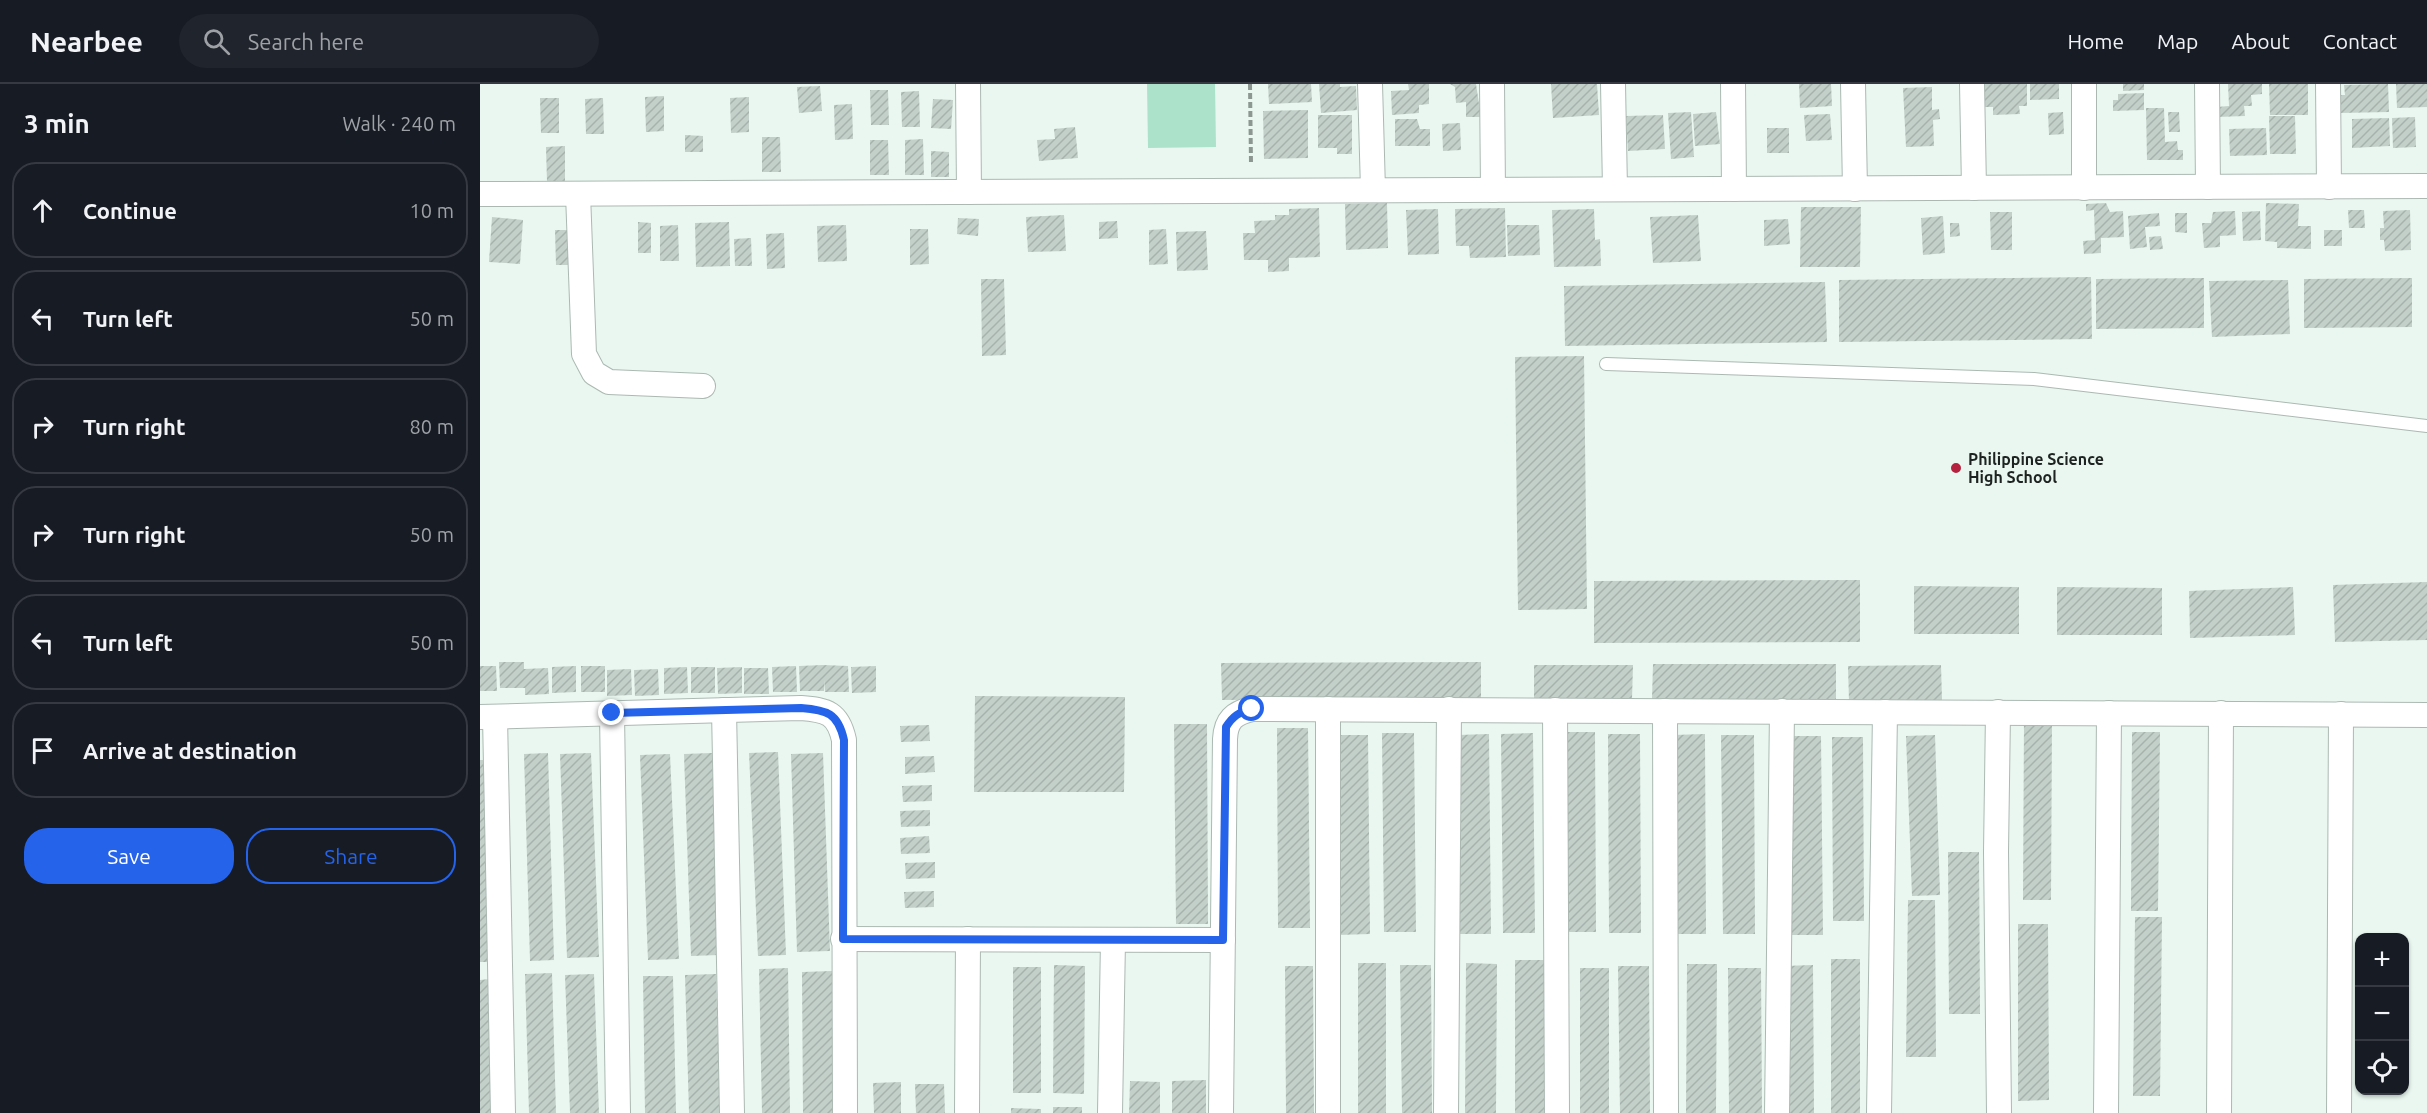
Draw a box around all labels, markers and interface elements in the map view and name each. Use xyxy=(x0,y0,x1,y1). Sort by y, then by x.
search box xyxy=(179,14,599,68)
icon: search xyxy=(200,25,233,58)
text: Nearbee xyxy=(30,26,143,57)
text: Search here xyxy=(248,29,364,54)
text: Home xyxy=(2067,29,2124,53)
text: Map xyxy=(2157,29,2198,53)
text: About xyxy=(2231,29,2290,53)
text: Contact xyxy=(2323,29,2397,53)
text: 3 min xyxy=(24,109,90,138)
text: Walk · 240 m xyxy=(343,112,456,135)
icon: ahead xyxy=(26,194,59,227)
text: Continue xyxy=(83,198,177,223)
text: 10 m xyxy=(410,199,454,222)
icon: left xyxy=(26,302,59,335)
text: Turn left xyxy=(83,306,173,331)
text: 50 m xyxy=(410,307,454,330)
icon: right xyxy=(26,410,59,443)
text: Turn right xyxy=(83,414,185,439)
text: 80 m xyxy=(410,415,454,438)
place label: Philippine Science High School xyxy=(1968,450,2104,486)
marker: Philippine Science High School xyxy=(1949,461,1963,475)
icon: right xyxy=(26,518,59,551)
text: Turn right xyxy=(83,522,185,547)
text: 50 m xyxy=(410,523,454,546)
icon: left xyxy=(26,626,59,659)
text: Turn left xyxy=(83,630,173,655)
text: 50 m xyxy=(410,631,454,654)
route start xyxy=(1238,695,1264,721)
route end xyxy=(598,699,624,725)
icon: arrive xyxy=(26,734,59,767)
text: Arrive at destination xyxy=(83,738,297,763)
button: Save xyxy=(24,828,234,884)
button: Share xyxy=(246,828,456,884)
map controls xyxy=(2355,933,2409,1095)
button: + xyxy=(2355,933,2409,987)
button: − xyxy=(2355,987,2409,1041)
button: locate xyxy=(2355,1041,2409,1095)

